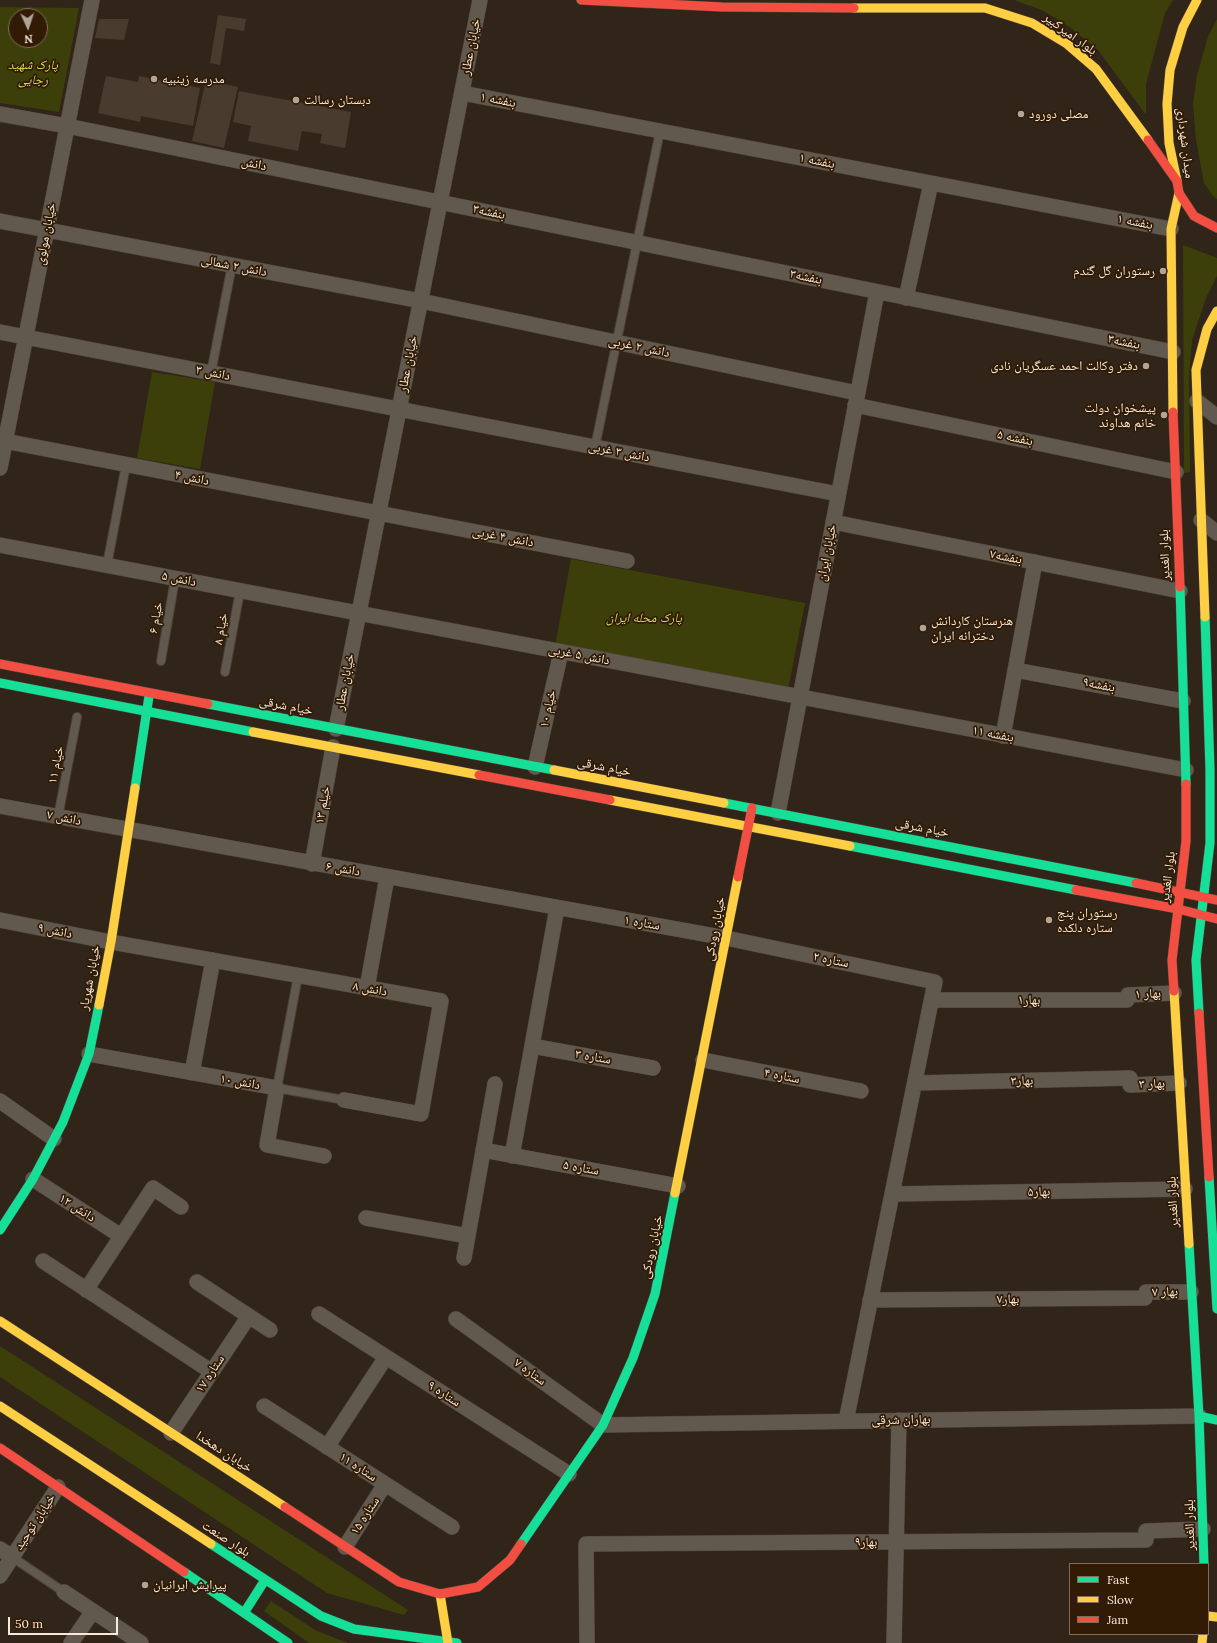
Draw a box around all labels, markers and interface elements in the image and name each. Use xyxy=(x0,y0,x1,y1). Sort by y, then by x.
north arrow xyxy=(8,8,48,48)
street label: بلوار امیرکبیر xyxy=(1040,9,1100,59)
street label: خیابان عطار xyxy=(458,17,484,77)
text: N xyxy=(24,32,33,46)
park label: پارک شهید رجایی xyxy=(8,57,58,88)
place label: مدرسه زینبیه xyxy=(162,71,225,87)
marker: مدرسه زینبیه xyxy=(149,74,159,84)
street label: بنفشه ۱ xyxy=(479,89,517,111)
place label: دبستان رسالت xyxy=(304,92,371,108)
marker: دبستان رسالت xyxy=(291,95,301,105)
place label: مصلی دورود xyxy=(1029,106,1089,122)
street label: میدان شهرداری xyxy=(1173,107,1197,179)
marker: مصلی دورود xyxy=(1016,109,1026,119)
street label: بنفشه ۱ xyxy=(798,150,836,172)
street label: دانش xyxy=(240,154,268,174)
street label: بنفشه۳ xyxy=(471,201,507,223)
street label: خیابان مولوی xyxy=(32,202,60,266)
street label: بنفشه ۱ xyxy=(1116,211,1154,233)
street label: دانش ۲ شمالی xyxy=(200,252,268,280)
place label: رستوران گل گندم xyxy=(1073,263,1155,279)
street label: بنفشه۳ xyxy=(788,266,824,288)
marker: رستوران گل گندم xyxy=(1158,266,1168,276)
street label: بنفشه۳ xyxy=(1106,331,1142,353)
street label: دانش ۲ غربی xyxy=(607,333,671,361)
street label: خیابان عطار xyxy=(395,334,421,394)
place label: دفتر وکالت احمد عسگریان نادی xyxy=(990,358,1138,374)
marker: دفتر وکالت احمد عسگریان نادی xyxy=(1141,361,1151,371)
street label: دانش ۳ xyxy=(195,362,231,384)
place label: پیشخوان دولت خانم هداوند xyxy=(1085,400,1156,431)
marker: پیشخوان دولت خانم هداوند xyxy=(1159,410,1169,420)
street label: بنفشه ۵ xyxy=(996,427,1034,449)
street label: دانش ۳ غربی xyxy=(587,438,651,466)
street label: دانش ۴ xyxy=(174,467,210,489)
street label: دانش ۴ غربی xyxy=(471,523,535,551)
street label: خیابان ایران xyxy=(814,523,840,583)
street label: بلوار الغدیر xyxy=(1156,529,1174,581)
street label: بنفشه۷ xyxy=(988,546,1024,568)
street label: دانش ۵ xyxy=(161,568,197,590)
street label: خیام ۶ xyxy=(146,601,166,635)
park label: پارک محله ایران xyxy=(606,610,682,626)
street label: خیام ۸ xyxy=(211,612,231,646)
place label: هنرستان کاردانش دخترانه ایران xyxy=(931,613,1013,644)
marker: هنرستان کاردانش دخترانه ایران xyxy=(918,623,928,633)
street label: دانش ۵ غربی xyxy=(547,641,611,669)
street label: خیابان عطار xyxy=(332,652,358,712)
street label: بنفشه۹ xyxy=(1081,674,1117,696)
street label: خیام ۱۰ xyxy=(536,689,560,729)
street label: خیام شرقی xyxy=(258,693,314,719)
street label: بنفشه ۱۱ xyxy=(971,722,1015,746)
street label: خیام ۱۱ xyxy=(45,745,67,785)
street label: خیام شرقی xyxy=(576,754,632,780)
street label: خیلم ۱۳ xyxy=(312,785,334,825)
street label: دانش ۷ xyxy=(46,807,82,829)
street label: خیام شرقی xyxy=(894,815,950,841)
street label: بلوار الغدیر xyxy=(1157,851,1179,903)
street label: دانش ۶ xyxy=(325,858,361,880)
street label: خیابان رودکی xyxy=(701,896,729,962)
place label: رستوران پنج ستاره دلکده xyxy=(1057,905,1117,936)
street label: ستاره ۱ xyxy=(623,912,661,934)
marker: رستوران پنج ستاره دلکده xyxy=(1044,915,1054,925)
street label: دانش ۹ xyxy=(37,920,73,942)
street label: خیابان شهریار xyxy=(76,944,104,1012)
street label: ستاره ۲ xyxy=(812,949,850,971)
street label: دانش ۸ xyxy=(352,978,388,1000)
street label: بهار ۱ xyxy=(1135,986,1161,1002)
street label: بهار۱ xyxy=(1018,992,1040,1008)
street label: ستاره ۳ xyxy=(574,1046,612,1068)
street label: ستاره ۴ xyxy=(763,1065,801,1087)
street label: دانش ۱۰ xyxy=(219,1071,261,1093)
street label: بهار۳ xyxy=(1011,1073,1033,1089)
street label: بهار ۳ xyxy=(1139,1076,1165,1092)
street label: ستاره ۵ xyxy=(562,1157,600,1179)
street label: بلوار الغدیر xyxy=(1164,1176,1182,1228)
street label: بهار۵ xyxy=(1028,1184,1050,1200)
street label: دانش ۱۲ xyxy=(56,1190,98,1226)
street label: خیابان رودکی xyxy=(638,1214,666,1280)
street label: بهار ۷ xyxy=(1152,1284,1178,1300)
street label: بهار۷ xyxy=(997,1291,1019,1307)
street label: ستاره ۱۷ xyxy=(192,1352,228,1396)
street label: ستاره ۷ xyxy=(511,1355,549,1389)
street label: ستاره ۹ xyxy=(425,1378,463,1410)
street label: بهاران شرقی xyxy=(871,1412,931,1428)
street label: خیابان دهخدا xyxy=(193,1428,255,1476)
street label: ستاره ۱۱ xyxy=(336,1449,380,1485)
street label: خیابان توحید xyxy=(11,1491,59,1553)
street label: ستاره ۱۵ xyxy=(347,1494,383,1538)
street label: بلوار الغدیر xyxy=(1181,1499,1199,1551)
street label: بلوار صنعت xyxy=(199,1518,253,1560)
street label: بهار۹ xyxy=(855,1534,877,1550)
legend xyxy=(1069,1563,1209,1635)
text: Fast xyxy=(1107,1572,1130,1587)
place label: پیرایش ایرانیان xyxy=(153,1577,227,1593)
marker: پیرایش ایرانیان xyxy=(140,1580,150,1590)
text: Slow xyxy=(1107,1592,1134,1607)
scale bar xyxy=(10,1609,120,1635)
text: Jam xyxy=(1107,1612,1128,1627)
text: 50 m xyxy=(15,1616,43,1631)

